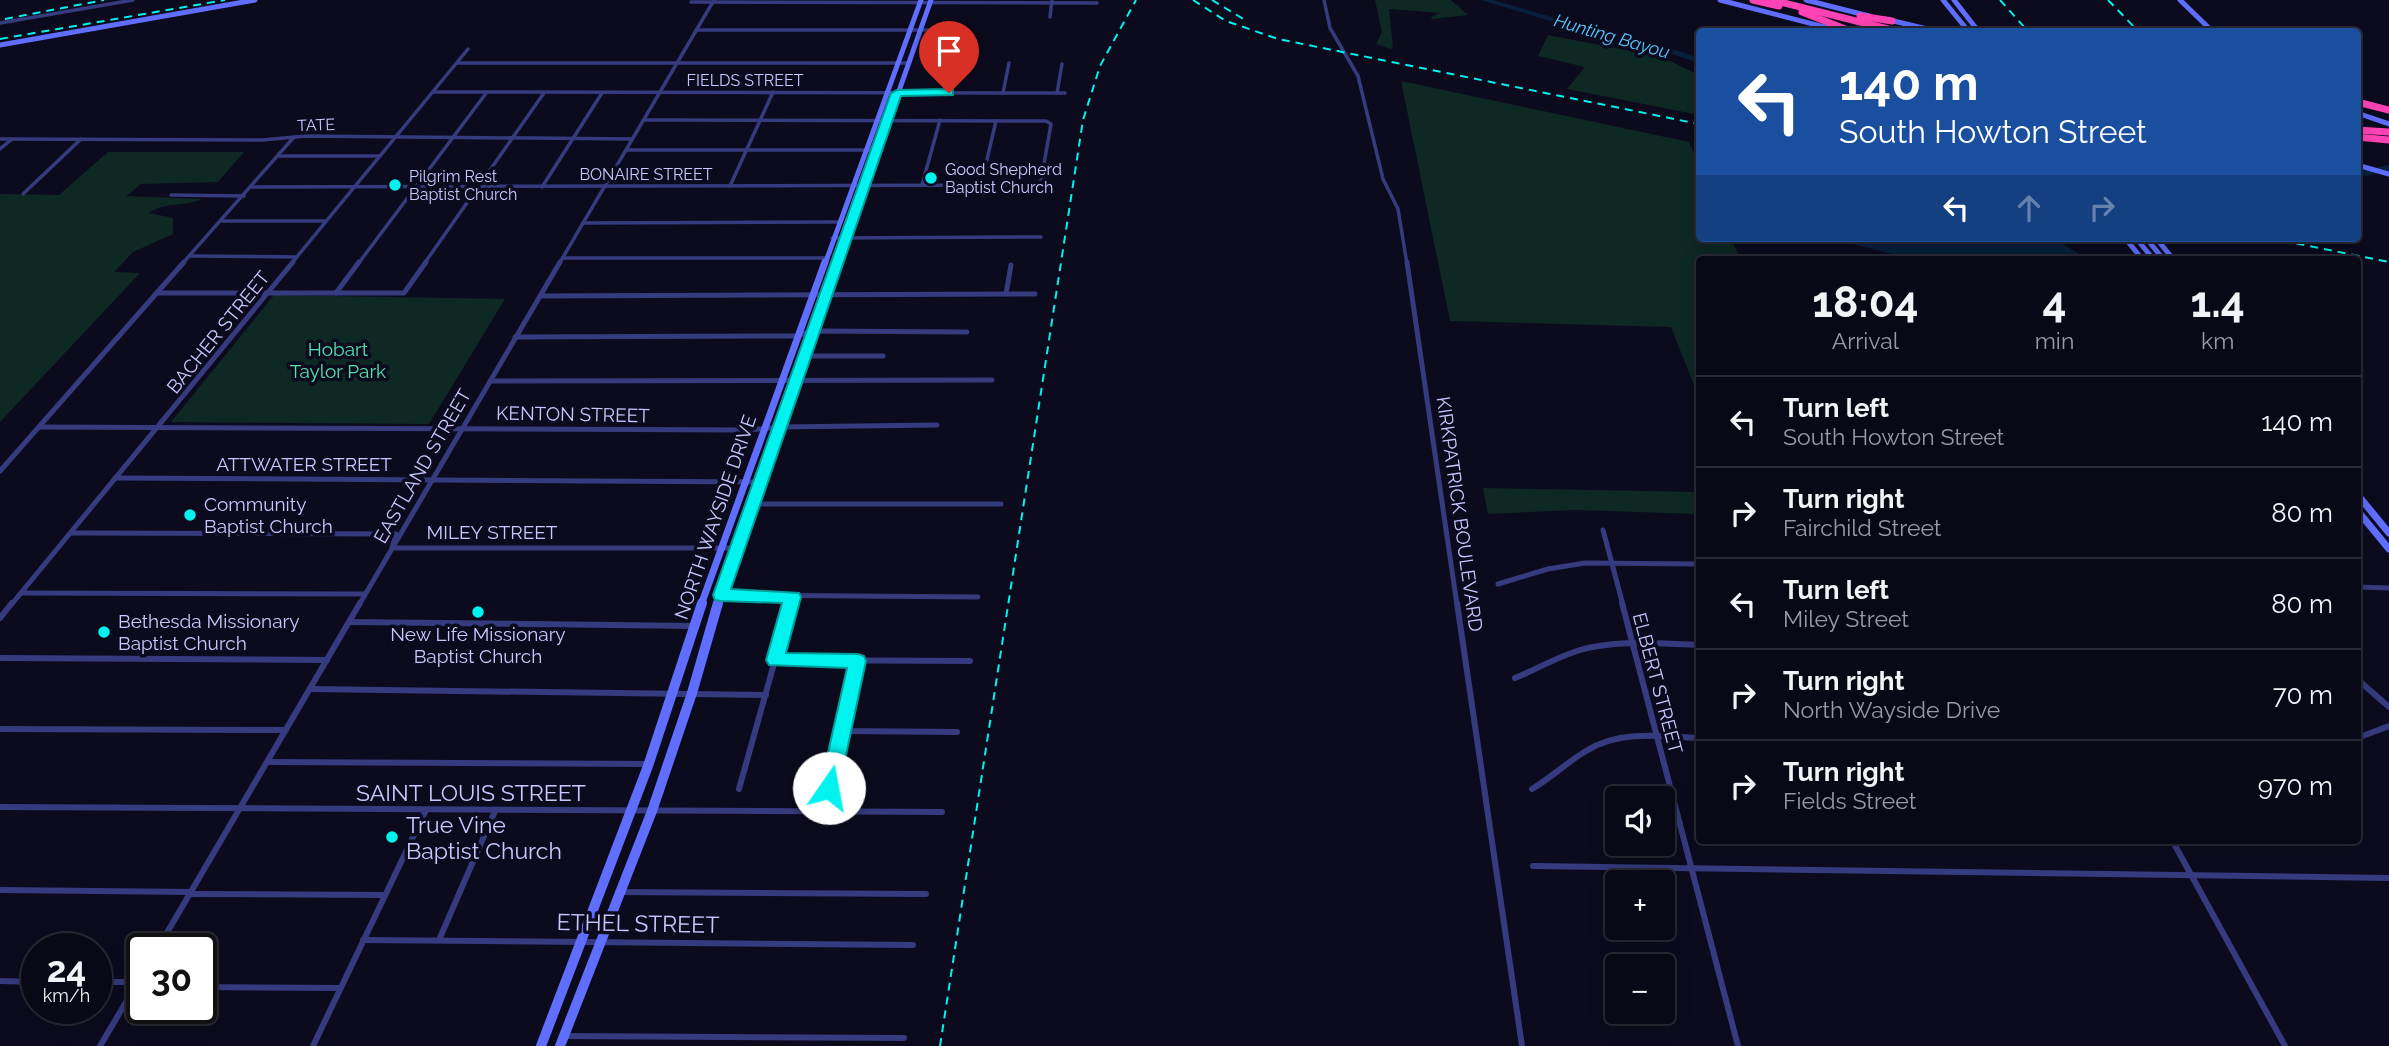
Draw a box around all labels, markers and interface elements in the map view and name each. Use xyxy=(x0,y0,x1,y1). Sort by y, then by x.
water label: Hunting Bayou xyxy=(1552,9,1672,63)
pin xyxy=(919,21,979,93)
icon: arrive xyxy=(930,32,968,70)
text: 140 m xyxy=(1839,54,1979,111)
icon: left xyxy=(1724,56,1815,147)
street label: FIELDS STREET xyxy=(687,71,804,90)
text: South Howton Street xyxy=(1839,113,2147,150)
street label: TATE xyxy=(297,115,336,135)
place label: Good Shepherd Baptist Church xyxy=(945,160,1062,197)
street label: BONAIRE STREET xyxy=(579,165,713,184)
place label: Pilgrim Rest Baptist Church xyxy=(409,167,517,204)
marker: Good Shepherd Baptist Church xyxy=(923,170,939,186)
marker: Pilgrim Rest Baptist Church xyxy=(387,177,403,193)
icon: left xyxy=(1937,189,1975,227)
icon: ahead xyxy=(2010,189,2048,227)
icon: right xyxy=(2083,189,2121,227)
street label: BACHER STREET xyxy=(162,266,274,398)
text: 18:04 xyxy=(1812,278,1919,327)
text: 4 xyxy=(2043,278,2067,327)
text: 1.4 xyxy=(2191,278,2245,327)
text: Arrival xyxy=(1832,327,1899,354)
text: min xyxy=(2035,327,2074,354)
text: km xyxy=(2201,327,2234,354)
park label: Hobart Taylor Park xyxy=(290,338,386,382)
street label: EASTLAND STREET xyxy=(369,385,475,547)
text: Turn left xyxy=(1783,393,1889,423)
street label: KIRKPATRICK BOULEVARD xyxy=(1433,395,1487,633)
street label: KENTON STREET xyxy=(496,402,650,426)
icon: left xyxy=(1724,403,1762,441)
text: 140 m xyxy=(2261,407,2333,437)
street label: NORTH WAYSIDE DRIVE xyxy=(670,412,760,622)
text: South Howton Street xyxy=(1783,423,2004,450)
street label: ATTWATER STREET xyxy=(216,453,392,475)
text: Turn right xyxy=(1783,484,1904,514)
place label: Community Baptist Church xyxy=(204,493,333,537)
icon: right xyxy=(1724,494,1762,532)
text: 80 m xyxy=(2271,498,2333,528)
marker: Community Baptist Church xyxy=(182,507,198,523)
text: Fairchild Street xyxy=(1783,514,1942,541)
street label: MILEY STREET xyxy=(427,521,558,543)
text: Turn left xyxy=(1783,575,1889,605)
icon: left xyxy=(1724,585,1762,623)
text: 80 m xyxy=(2271,589,2333,619)
marker: New Life Missionary Baptist Church xyxy=(470,604,486,620)
text: Miley Street xyxy=(1783,605,1909,632)
place label: Bethesda Missionary Baptist Church xyxy=(118,610,300,654)
street label: ELBERT STREET xyxy=(1629,610,1688,756)
place label: New Life Missionary Baptist Church xyxy=(390,623,566,667)
marker: Bethesda Missionary Baptist Church xyxy=(96,624,112,640)
text: Turn right xyxy=(1783,666,1904,696)
icon: right xyxy=(1724,676,1762,714)
text: 70 m xyxy=(2273,680,2333,710)
text: North Wayside Drive xyxy=(1783,696,2000,723)
position arrow xyxy=(792,751,866,825)
text: Turn right xyxy=(1783,757,1904,787)
icon: right xyxy=(1724,767,1762,805)
text: 970 m xyxy=(2258,771,2333,801)
street label: SAINT LOUIS STREET xyxy=(356,779,586,806)
map controls xyxy=(1605,786,1675,1024)
button: sound xyxy=(1605,786,1675,856)
text: Fields Street xyxy=(1783,787,1916,814)
place label: True Vine Baptist Church xyxy=(406,811,562,864)
marker: True Vine Baptist Church xyxy=(384,829,400,845)
button: + xyxy=(1605,870,1675,940)
street label: ETHEL STREET xyxy=(556,908,720,938)
speed limit sign: 30 xyxy=(126,933,217,1024)
text: 24 xyxy=(47,949,86,990)
button: − xyxy=(1605,954,1675,1024)
text: km/h xyxy=(43,985,90,1006)

